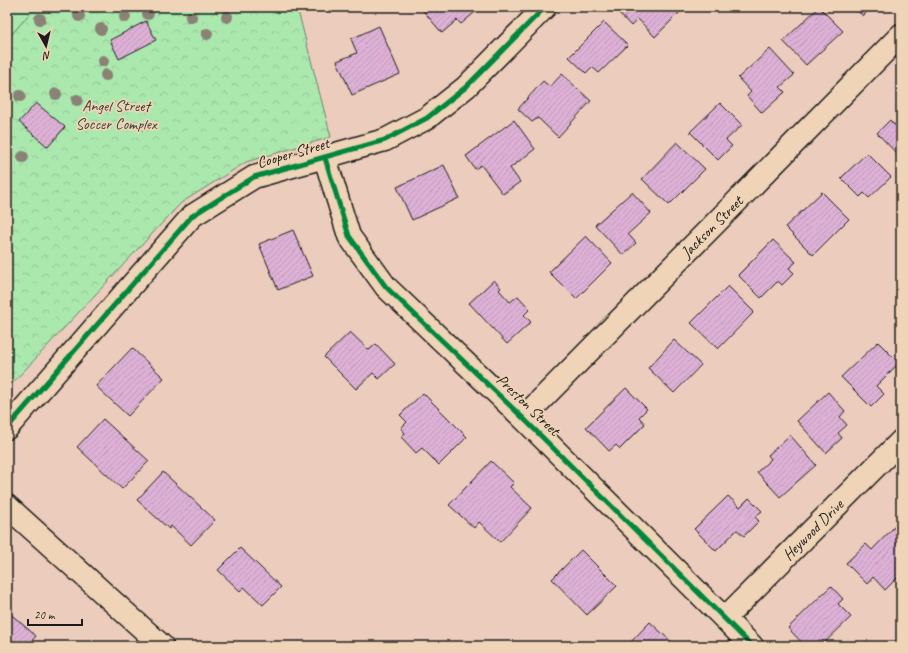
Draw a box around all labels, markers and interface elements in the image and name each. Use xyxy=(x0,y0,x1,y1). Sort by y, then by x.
north arrow xyxy=(26,26,66,66)
text: N xyxy=(41,48,52,64)
park label: Angel Street Soccer Complex xyxy=(76,96,158,134)
street label: Cooper Street xyxy=(255,133,333,173)
street label: Jackson Street xyxy=(676,190,749,263)
street label: Preston Street xyxy=(492,370,565,441)
street label: Heywood Drive xyxy=(778,494,849,565)
scale bar xyxy=(28,601,82,627)
text: 20 m xyxy=(34,607,56,623)

